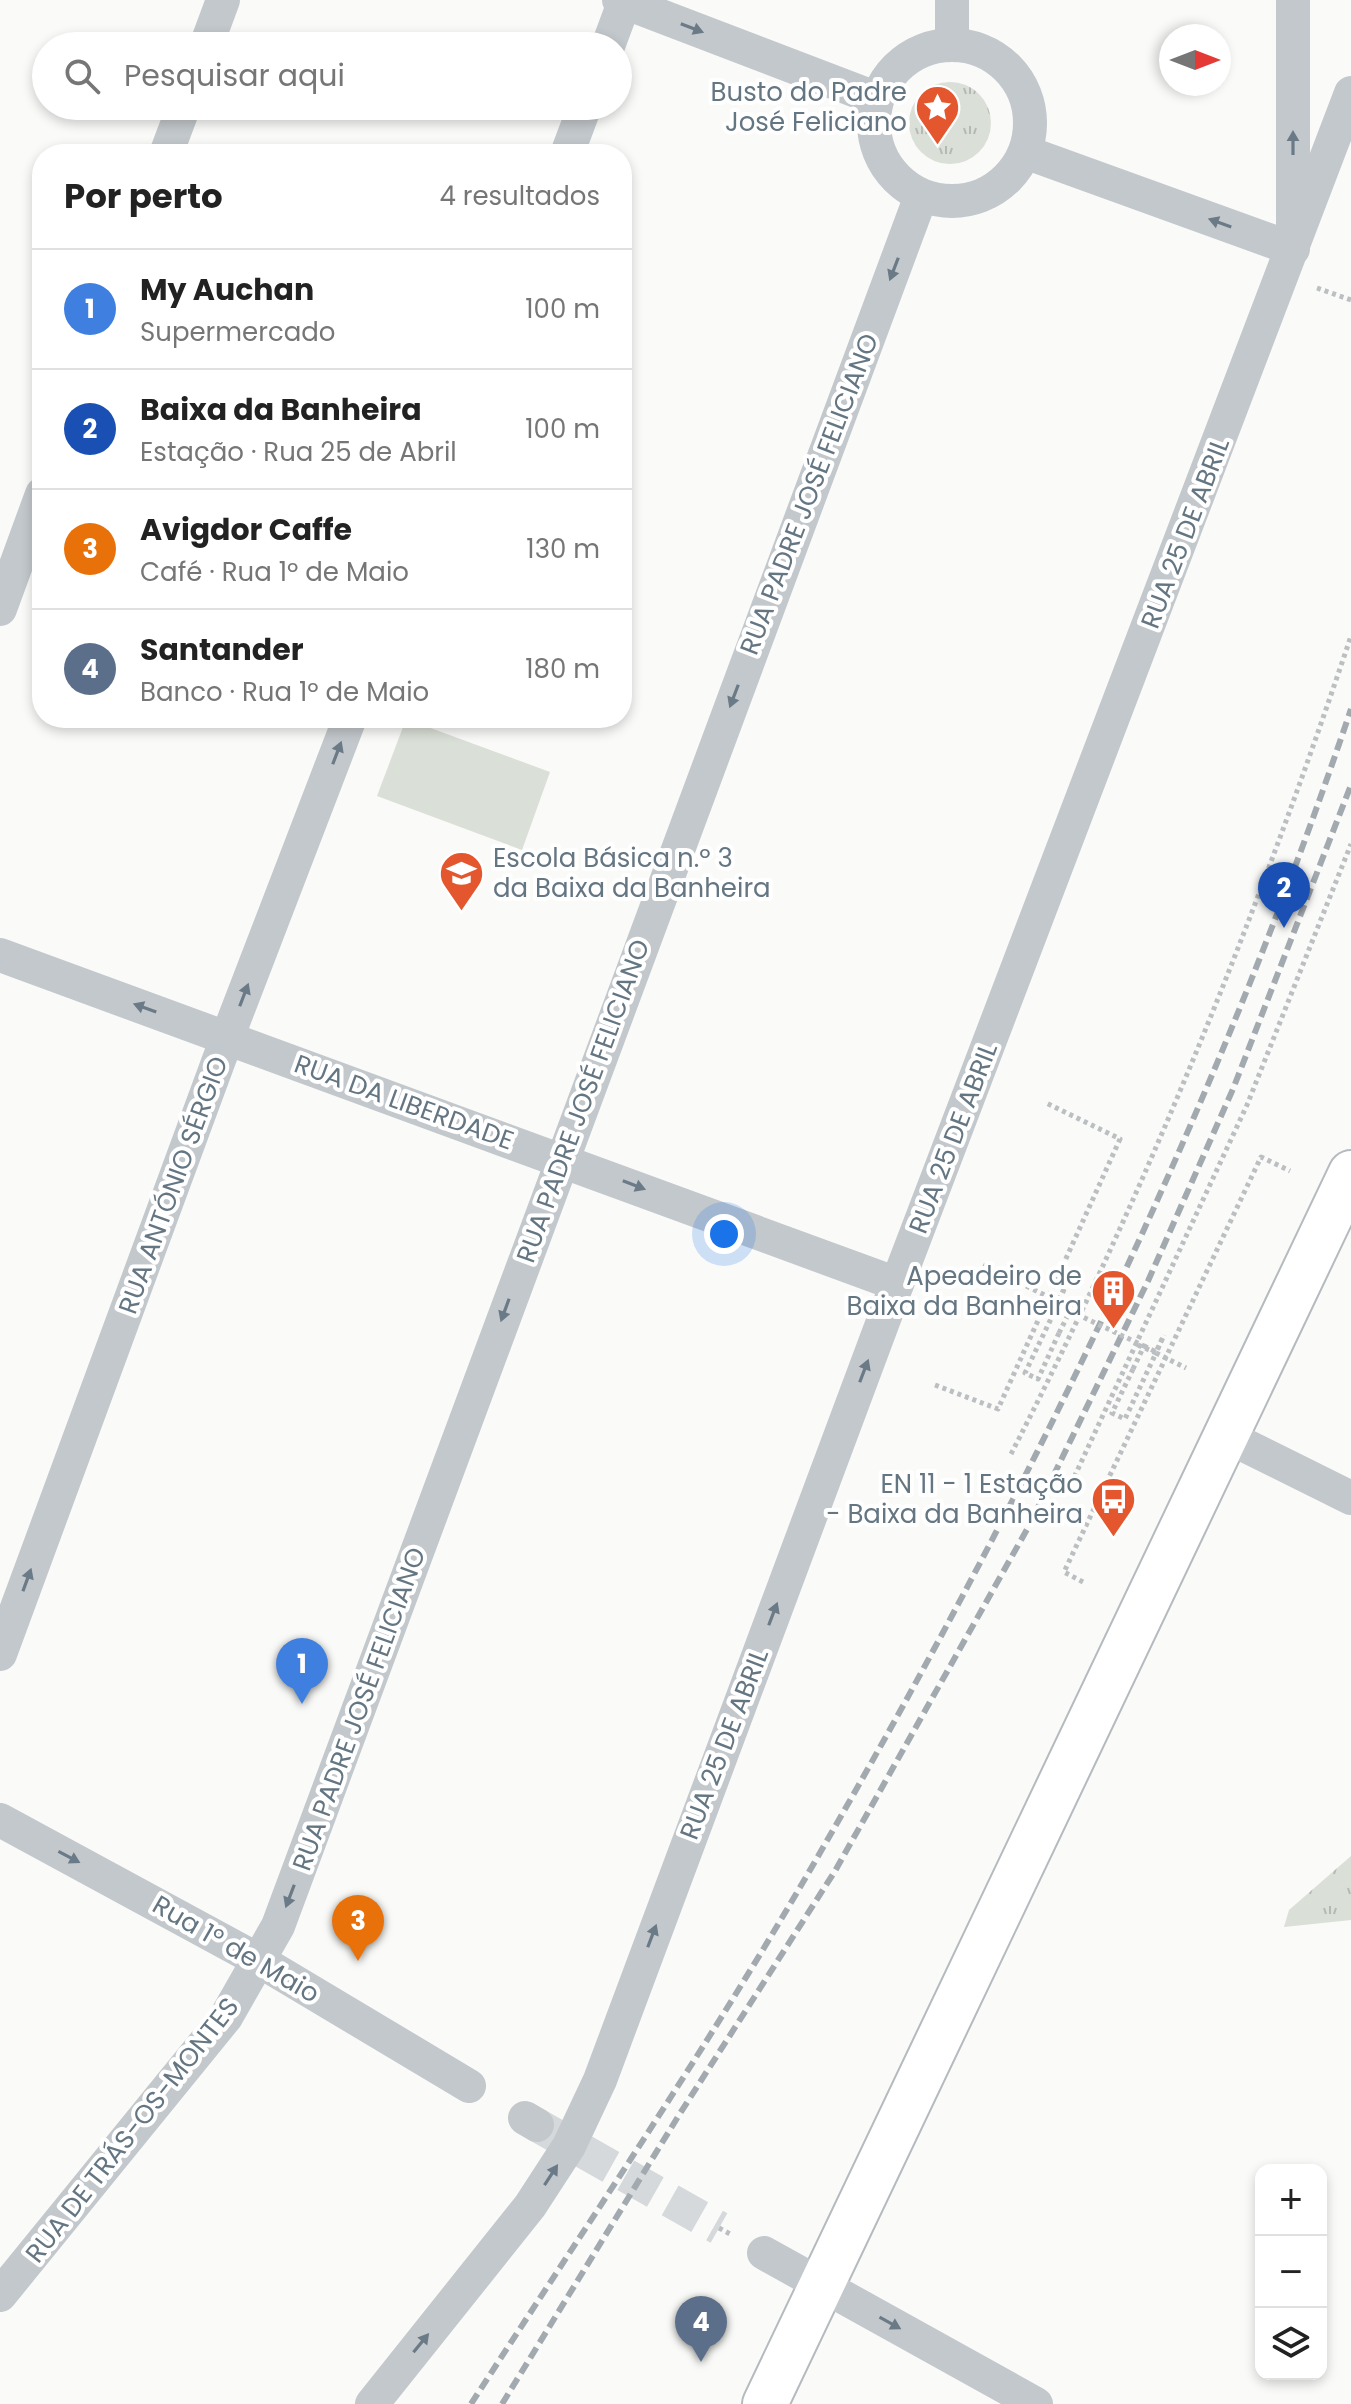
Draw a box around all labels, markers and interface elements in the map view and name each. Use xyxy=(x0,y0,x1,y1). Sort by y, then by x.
one-way arrow xyxy=(680,22,704,35)
north arrow xyxy=(1159,24,1231,96)
search box xyxy=(32,32,632,120)
icon: search xyxy=(60,54,104,98)
text: Pesquisar aqui xyxy=(124,54,345,97)
place label: Busto do Padre José Feliciano xyxy=(711,74,907,140)
place icon: Busto do Padre José Feliciano xyxy=(914,83,962,146)
one-way arrow xyxy=(1287,130,1299,155)
text: Por perto xyxy=(64,172,223,220)
text: 4 resultados xyxy=(439,178,600,214)
one-way arrow xyxy=(1208,216,1232,228)
one-way arrow xyxy=(887,257,900,281)
text: My Auchan xyxy=(140,268,314,311)
text: 1 xyxy=(85,291,95,327)
text: 100 m xyxy=(525,291,600,327)
text: Supermercado xyxy=(140,314,335,350)
street label: RUA PADRE JOSÉ FELICIANO xyxy=(731,328,887,660)
text: Baixa da Banheira xyxy=(140,388,422,431)
text: 2 xyxy=(83,411,97,447)
text: 100 m xyxy=(525,411,600,447)
street label: RUA 25 DE ABRIL xyxy=(1132,432,1238,634)
text: Estação · Rua 25 de Abril xyxy=(140,434,457,470)
text: Avigdor Caffe xyxy=(140,508,352,551)
text: 3 xyxy=(82,531,98,567)
text: 130 m xyxy=(526,531,600,567)
text: Café · Rua 1º de Maio xyxy=(140,554,409,590)
text: Santander xyxy=(140,628,304,671)
text: 4 xyxy=(81,651,99,687)
text: 180 m xyxy=(525,651,600,687)
text: Banco · Rua 1º de Maio xyxy=(140,674,429,710)
one-way arrow xyxy=(727,684,740,708)
one-way arrow xyxy=(331,741,344,765)
place label: Escola Básica n.º 3 da Baixa da Banheira xyxy=(493,840,771,906)
school or university icon: Escola Básica n.º 3 da Baixa da Banheira xyxy=(438,849,486,912)
pin: 2 xyxy=(1258,862,1310,928)
street label: RUA PADRE JOSÉ FELICIANO xyxy=(508,934,658,1268)
one-way arrow xyxy=(238,983,251,1007)
one-way arrow xyxy=(133,1001,157,1014)
street label: RUA 25 DE ABRIL xyxy=(900,1037,1006,1239)
street label: RUA DA LIBERDADE xyxy=(289,1046,519,1158)
street label: RUA ANTÓNIO SÉRGIO xyxy=(110,1051,236,1319)
one-way arrow xyxy=(622,1179,646,1192)
your location xyxy=(704,1214,744,1254)
place label: Apeadeiro de Baixa da Banheira xyxy=(846,1258,1082,1324)
building icon: Apeadeiro de Baixa da Banheira xyxy=(1089,1267,1137,1330)
one-way arrow xyxy=(498,1298,511,1322)
one-way arrow xyxy=(858,1359,871,1383)
place label: EN 11 - 1 Estação - Baixa da Banheira xyxy=(826,1466,1083,1532)
bus stop icon: EN 11 - 1 Estação - Baixa da Banheira xyxy=(1090,1475,1138,1538)
street label: RUA PADRE JOSÉ FELICIANO xyxy=(284,1542,434,1876)
one-way arrow xyxy=(21,1568,34,1592)
one-way arrow xyxy=(767,1602,780,1626)
pin: 1 xyxy=(276,1638,328,1704)
street label: RUA 25 DE ABRIL xyxy=(671,1643,777,1845)
one-way arrow xyxy=(57,1850,80,1863)
one-way arrow xyxy=(283,1884,296,1908)
street label: Rua 1º de Maio xyxy=(146,1887,326,2011)
pin: 3 xyxy=(332,1895,384,1961)
one-way arrow xyxy=(647,1924,659,1948)
street label: RUA DE TRÁS-OS-MONTES xyxy=(17,1990,247,2270)
one-way arrow xyxy=(544,2164,558,2186)
map controls xyxy=(1255,2164,1327,2380)
button: + xyxy=(1255,2164,1327,2236)
button: − xyxy=(1255,2236,1327,2308)
pin: 4 xyxy=(675,2296,727,2362)
button: layers xyxy=(1255,2308,1327,2380)
one-way arrow xyxy=(879,2316,901,2330)
one-way arrow xyxy=(412,2333,429,2353)

